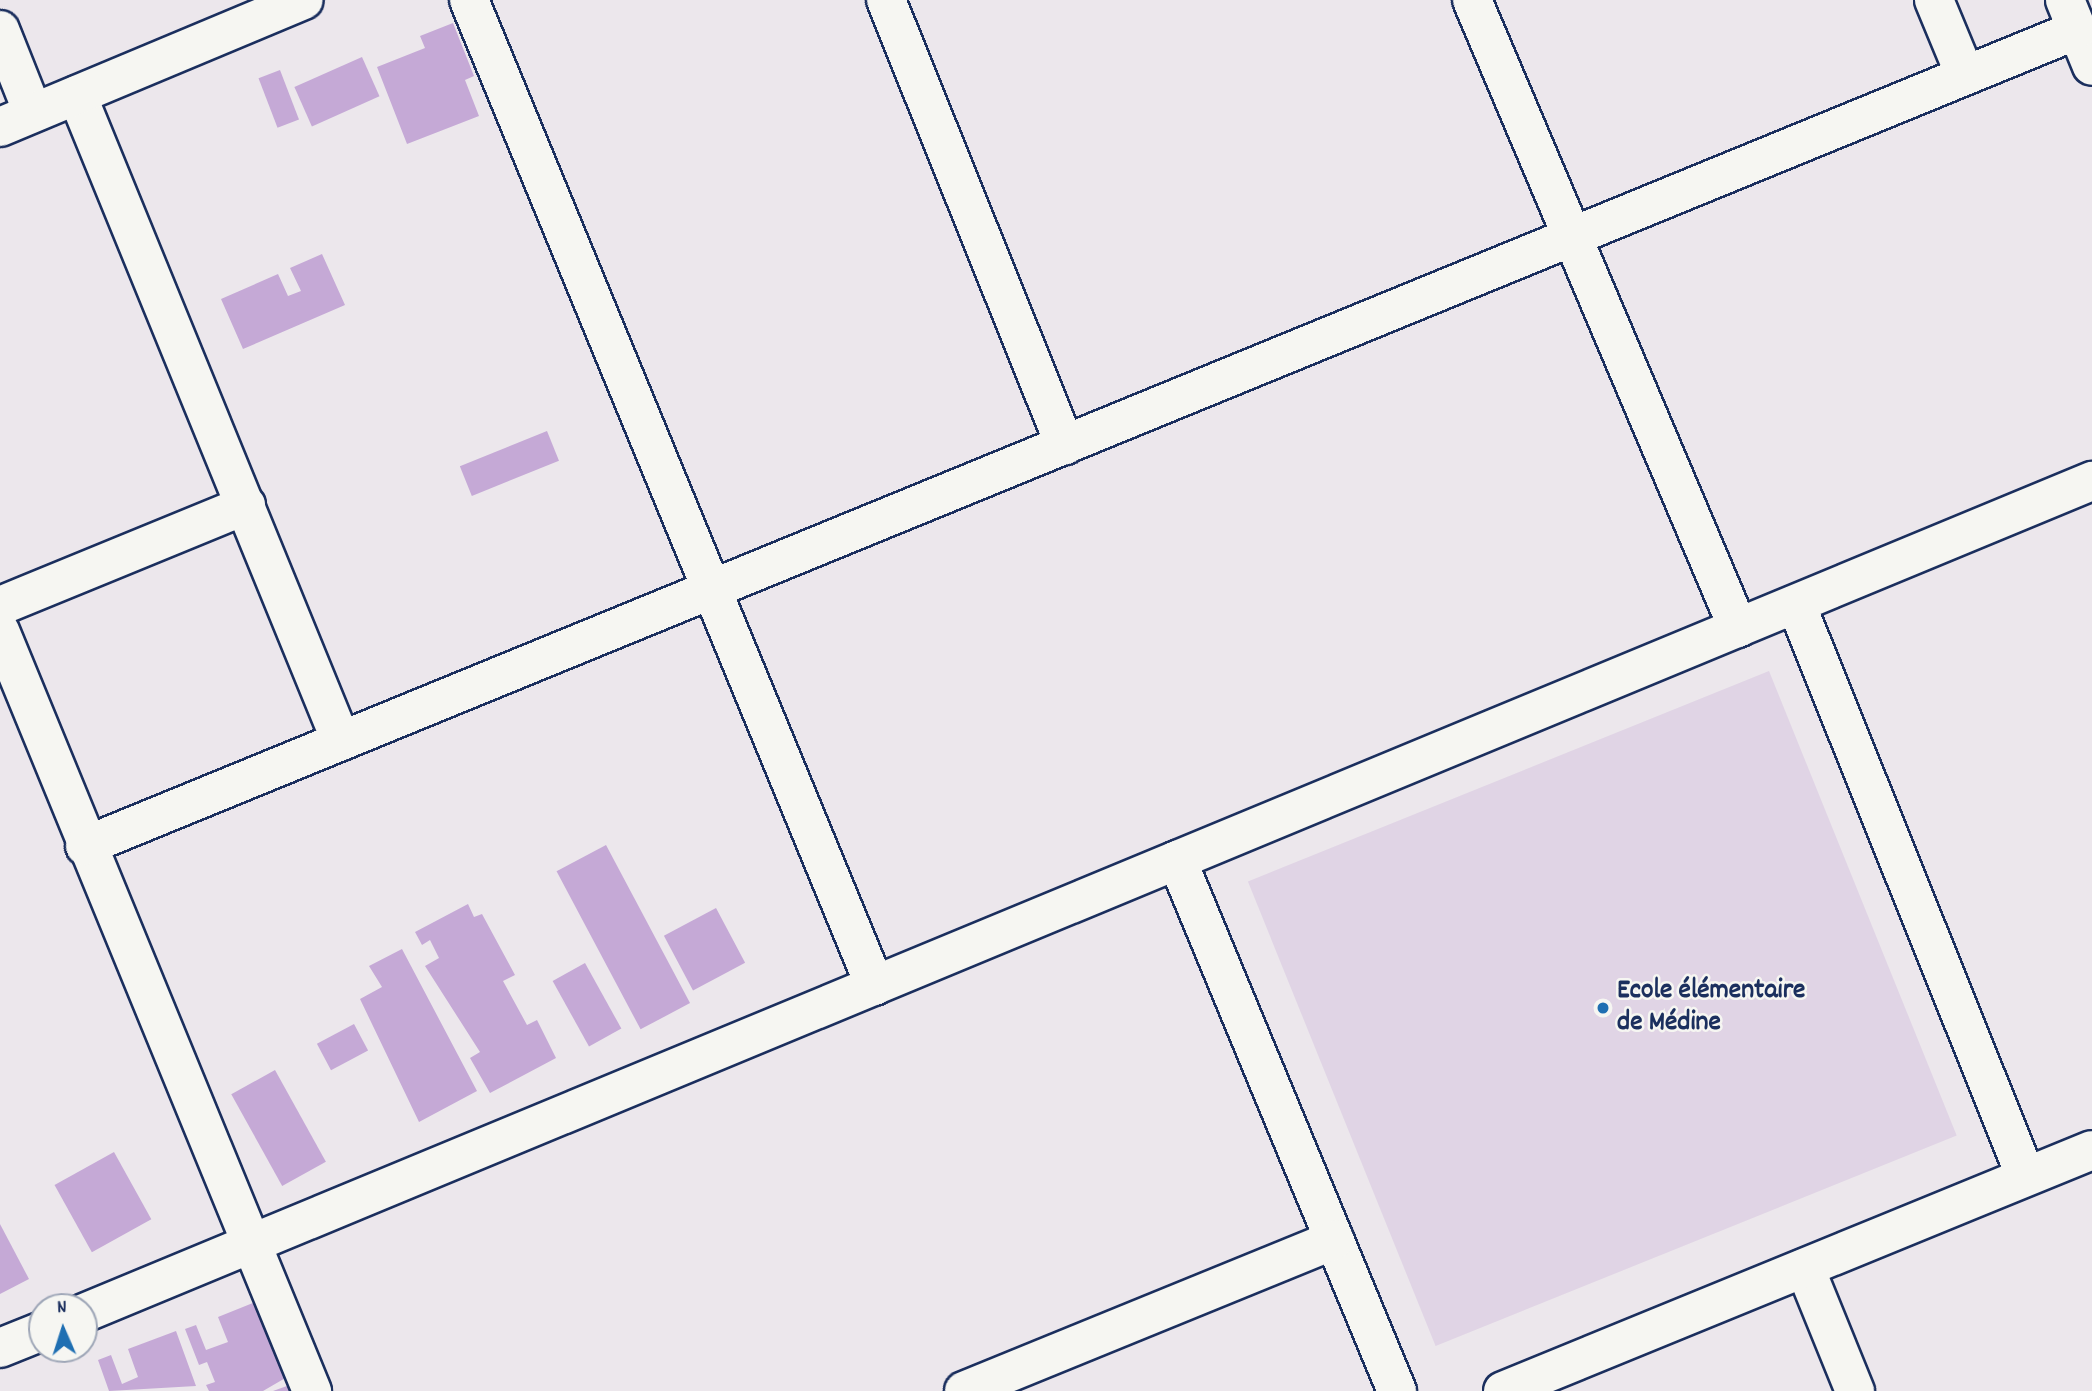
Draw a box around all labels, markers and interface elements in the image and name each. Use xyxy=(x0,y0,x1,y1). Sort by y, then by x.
place label: Ecole élémentaire de Médine xyxy=(1617,975,1805,1041)
marker: Ecole élémentaire de Médine xyxy=(1595,1000,1611,1016)
north arrow xyxy=(28,1293,98,1363)
text: N xyxy=(57,1295,67,1322)

